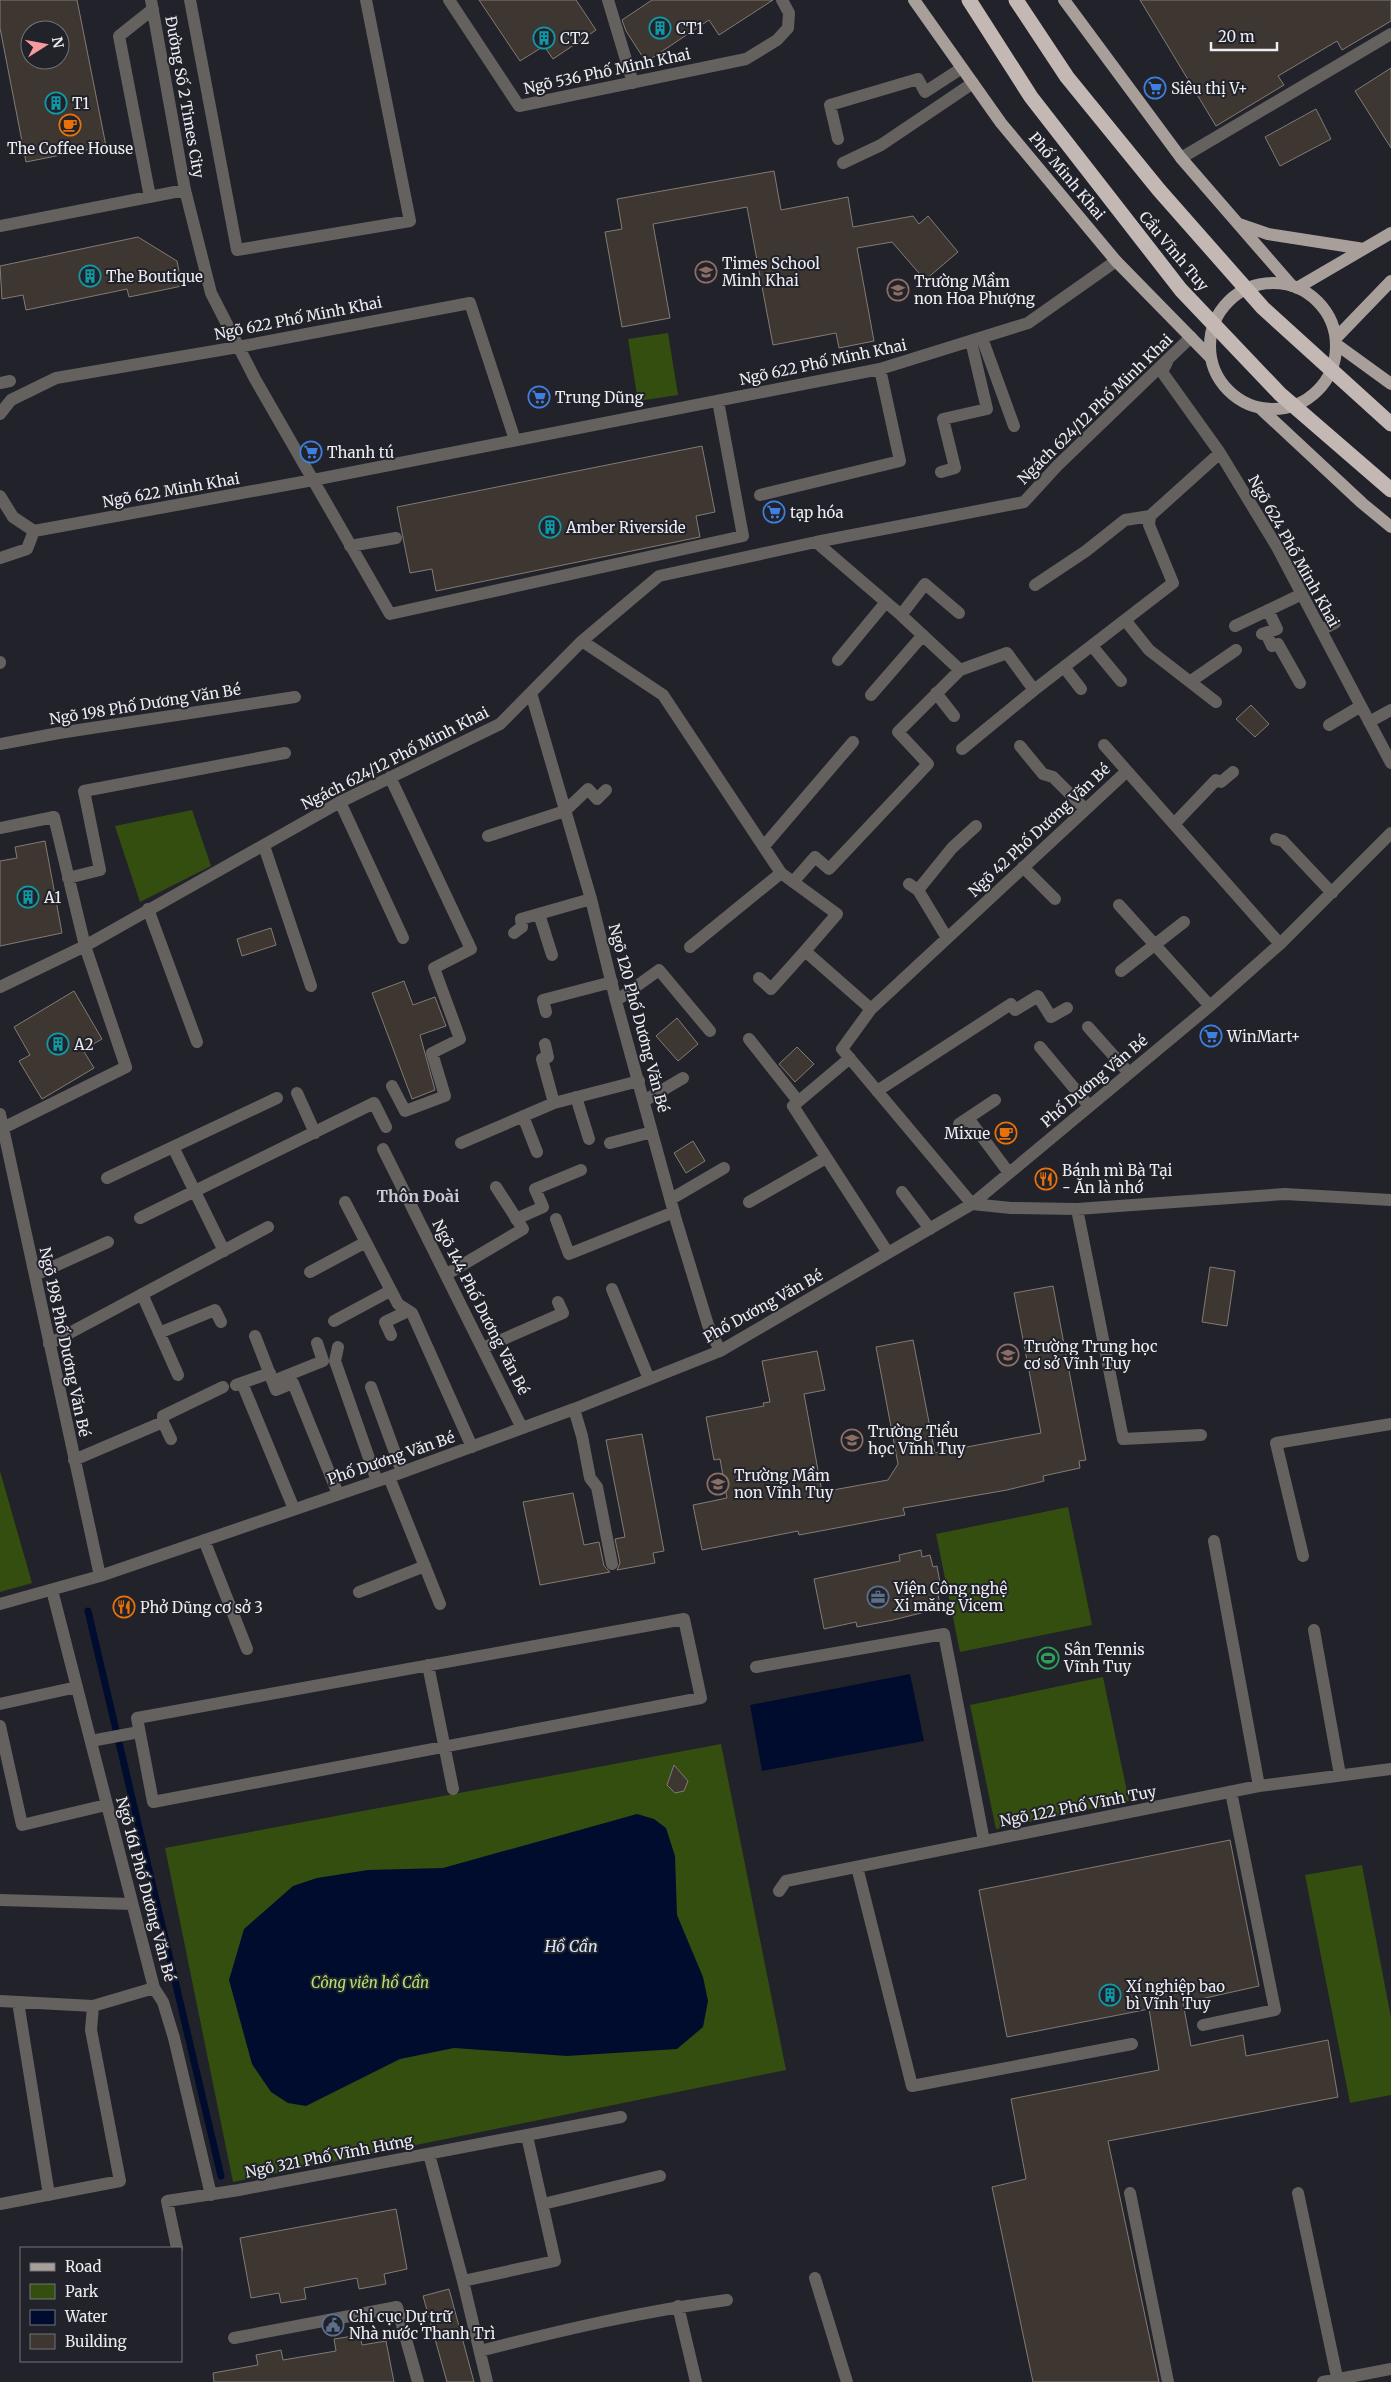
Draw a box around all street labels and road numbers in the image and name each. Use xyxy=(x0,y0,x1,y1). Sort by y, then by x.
street label: Đường Số 2 Times City xyxy=(161,14,210,180)
street label: Ngõ 536 Phố Minh Khai xyxy=(522,43,692,98)
street label: Phố Minh Khai xyxy=(1025,128,1110,224)
street label: Cầu Vĩnh Tuy xyxy=(1135,207,1214,295)
street label: Ngõ 622 Phố Minh Khai xyxy=(212,291,384,344)
street label: Ngách 624/12 Phố Minh Khai xyxy=(1013,329,1176,488)
street label: Ngõ 622 Phố Minh Khai xyxy=(737,334,908,389)
street label: Ngõ 622 Minh Khai xyxy=(101,469,241,511)
street label: Ngõ 624 Phố Minh Khai xyxy=(1244,471,1345,630)
street label: Ngõ 198 Phố Dương Văn Bé xyxy=(48,678,242,729)
street label: Ngách 624/12 Phố Minh Khai xyxy=(298,701,492,814)
street label: Ngõ 42 Phố Dương Văn Bé xyxy=(963,758,1114,901)
street label: Ngõ 120 Phố Dương Văn Bé xyxy=(605,921,674,1115)
street label: Phố Dương Văn Bé xyxy=(1036,1030,1151,1131)
street label: Ngõ 144 Phố Dương Văn Bé xyxy=(429,1216,534,1398)
street label: Ngõ 198 Phố Dương Văn Bé xyxy=(36,1245,95,1439)
street label: Phố Dương Văn Bé xyxy=(700,1264,826,1347)
street label: Phố Dương Văn Bé xyxy=(324,1426,457,1489)
street label: Ngõ 122 Phố Vĩnh Tuy xyxy=(998,1780,1158,1831)
street label: Ngõ 161 Phố Dương Văn Bé xyxy=(112,1794,181,1984)
street label: Ngõ 321 Phố Vĩnh Hưng xyxy=(243,2129,415,2182)

